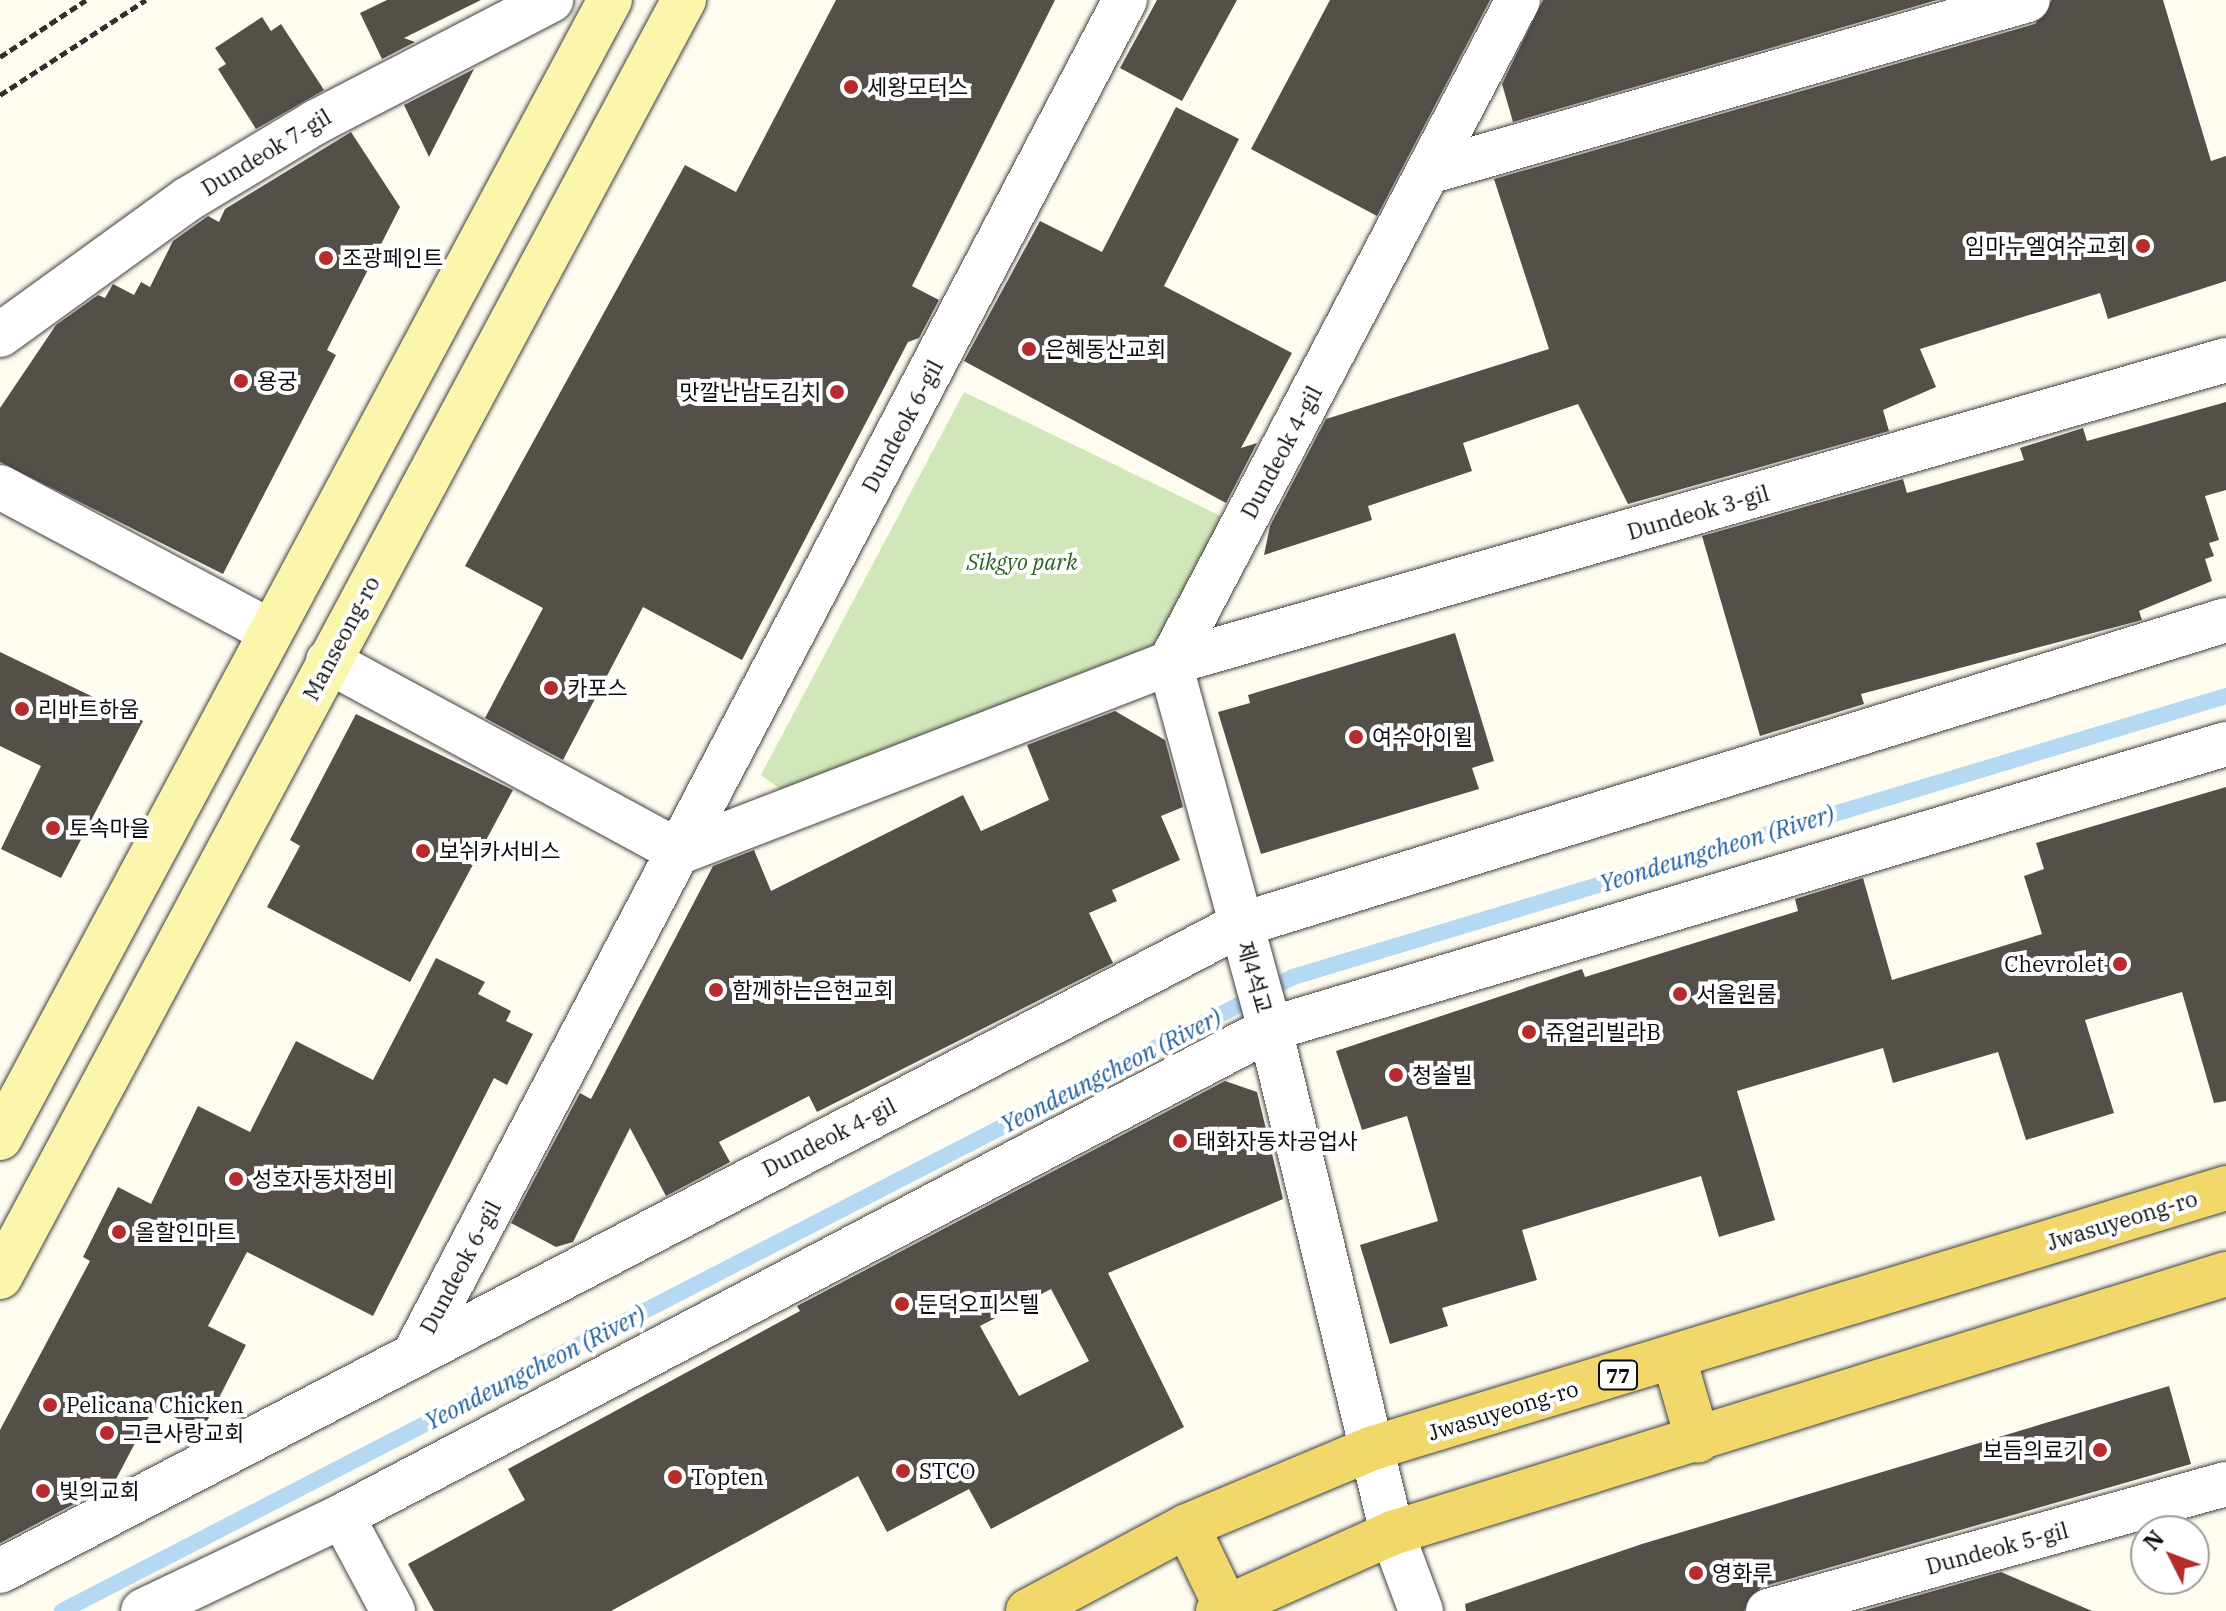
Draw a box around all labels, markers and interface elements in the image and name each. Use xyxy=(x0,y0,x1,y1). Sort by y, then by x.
place label: 세왕모터스 xyxy=(867,74,968,100)
marker: 세왕모터스 xyxy=(842,78,860,96)
street label: Dundeok 7-gil xyxy=(196,103,336,201)
place label: 임마누엘여수교회 xyxy=(1965,233,2127,259)
marker: 임마누엘여수교회 xyxy=(2134,237,2152,255)
place label: 조광페인트 xyxy=(342,245,443,271)
marker: 조광페인트 xyxy=(317,249,335,267)
place label: 은혜동산교회 xyxy=(1045,336,1166,362)
marker: 은혜동산교회 xyxy=(1020,340,1038,358)
street label: Dundeok 6-gil xyxy=(856,355,948,497)
place label: 용궁 xyxy=(257,368,297,394)
marker: 용궁 xyxy=(232,372,250,390)
place label: 맛깔난남도김치 xyxy=(679,379,821,405)
street label: Dundeok 4-gil xyxy=(1235,381,1327,523)
marker: 맛깔난남도김치 xyxy=(828,383,846,401)
street label: Dundeok 3-gil xyxy=(1624,479,1772,545)
park label: Sikgyo park xyxy=(966,549,1078,575)
street label: Manseong-ro xyxy=(297,571,385,705)
place label: 카포스 xyxy=(567,675,628,701)
marker: 카포스 xyxy=(542,679,560,697)
place label: 리바트하움 xyxy=(38,696,139,722)
marker: 리바트하움 xyxy=(13,700,31,718)
place label: 여수아이윌 xyxy=(1372,724,1473,750)
marker: 여수아이윌 xyxy=(1347,728,1365,746)
water label: Yeondeungcheon (River) xyxy=(1596,800,1838,898)
place label: 토속마을 xyxy=(69,815,150,841)
marker: 토속마을 xyxy=(44,819,62,837)
place label: 보쉬카서비스 xyxy=(439,838,560,864)
marker: 보쉬카서비스 xyxy=(414,842,432,860)
street label: 제4석교 xyxy=(1232,938,1278,1016)
place label: Chevrolet xyxy=(2004,951,2104,977)
marker: Chevrolet xyxy=(2111,955,2129,973)
place label: 함께하는은현교회 xyxy=(732,977,894,1003)
marker: 함께하는은현교회 xyxy=(707,981,725,999)
place label: 서울원룸 xyxy=(1696,981,1777,1007)
marker: 서울원룸 xyxy=(1671,985,1689,1003)
water label: Yeondeungcheon (River) xyxy=(996,1003,1226,1139)
place label: 쥬얼리빌라B xyxy=(1545,1019,1661,1045)
marker: 쥬얼리빌라B xyxy=(1520,1023,1538,1041)
place label: 청솔빌 xyxy=(1412,1062,1473,1088)
marker: 청솔빌 xyxy=(1387,1066,1405,1084)
street label: Dundeok 4-gil xyxy=(758,1092,900,1182)
place label: 태화자동차공업사 xyxy=(1196,1128,1358,1154)
marker: 태화자동차공업사 xyxy=(1171,1132,1189,1150)
place label: 성호자동차정비 xyxy=(252,1166,394,1192)
marker: 성호자동차정비 xyxy=(227,1170,245,1188)
street label: Jwasuyeong-ro xyxy=(2044,1185,2200,1255)
street label: Dundeok 6-gil xyxy=(414,1196,506,1338)
place label: 올할인마트 xyxy=(135,1219,236,1245)
marker: 올할인마트 xyxy=(110,1223,128,1241)
place label: 둔덕오피스텔 xyxy=(918,1291,1039,1317)
marker: 둔덕오피스텔 xyxy=(893,1295,911,1313)
water label: Yeondeungcheon (River) xyxy=(420,1300,650,1436)
road number: 77 xyxy=(1598,1359,1638,1391)
street label: Jwasuyeong-ro xyxy=(1425,1375,1581,1445)
place label: Pelicana Chicken xyxy=(66,1392,244,1418)
marker: Pelicana Chicken xyxy=(41,1396,59,1414)
place label: 그큰사랑교회 xyxy=(123,1420,244,1446)
marker: 그큰사랑교회 xyxy=(98,1424,116,1442)
place label: 보듬의료기 xyxy=(1983,1437,2084,1463)
marker: 보듬의료기 xyxy=(2091,1441,2109,1459)
place label: STCO xyxy=(919,1458,976,1484)
marker: STCO xyxy=(894,1462,912,1480)
place label: Topten xyxy=(691,1464,764,1490)
marker: Topten xyxy=(666,1468,684,1486)
place label: 빛의교회 xyxy=(59,1478,140,1504)
marker: 빛의교회 xyxy=(34,1482,52,1500)
north arrow xyxy=(2130,1515,2210,1595)
street label: Dundeok 5-gil xyxy=(1923,1516,2071,1580)
text: N xyxy=(2137,1524,2170,1556)
place label: 영화루 xyxy=(1712,1560,1773,1586)
marker: 영화루 xyxy=(1687,1564,1705,1582)

